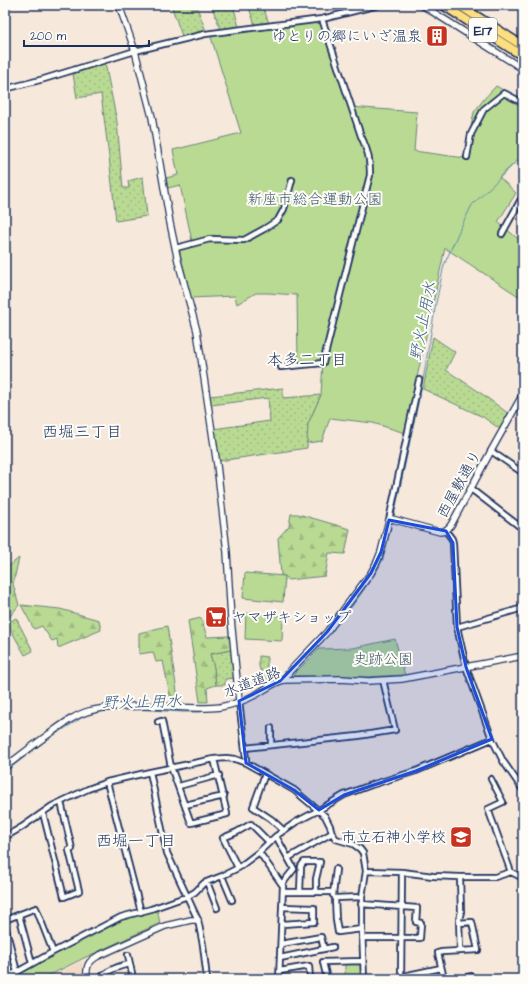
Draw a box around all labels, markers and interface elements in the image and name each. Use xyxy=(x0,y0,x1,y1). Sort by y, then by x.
road number: E17 xyxy=(469,18,497,42)
scale bar xyxy=(24,22,149,48)
building icon: ゆとりの郷にいざ温泉 xyxy=(424,23,450,49)
place label: ゆとりの郷にいざ温泉 xyxy=(271,26,422,47)
text: 200 m xyxy=(30,28,67,45)
park label: 新座市総合運動公園 xyxy=(247,189,383,210)
water label: 野火止用水 xyxy=(405,280,441,363)
district label: 本多二丁目 xyxy=(267,349,347,371)
district label: 西堀三丁目 xyxy=(42,421,122,443)
street label: 西屋敷通り xyxy=(432,446,487,522)
supermarket icon: ヤマザキショップ xyxy=(203,604,229,630)
place label: ヤマザキショップ xyxy=(232,607,351,628)
park label: 史跡公園 xyxy=(353,649,413,670)
street label: 水道道路 xyxy=(220,662,284,703)
water label: 野火止用水 xyxy=(102,690,182,714)
school or university icon: 市立石神小学校 xyxy=(448,824,474,850)
place label: 市立石神小学校 xyxy=(341,827,446,848)
district label: 西堀一丁目 xyxy=(96,830,176,852)

